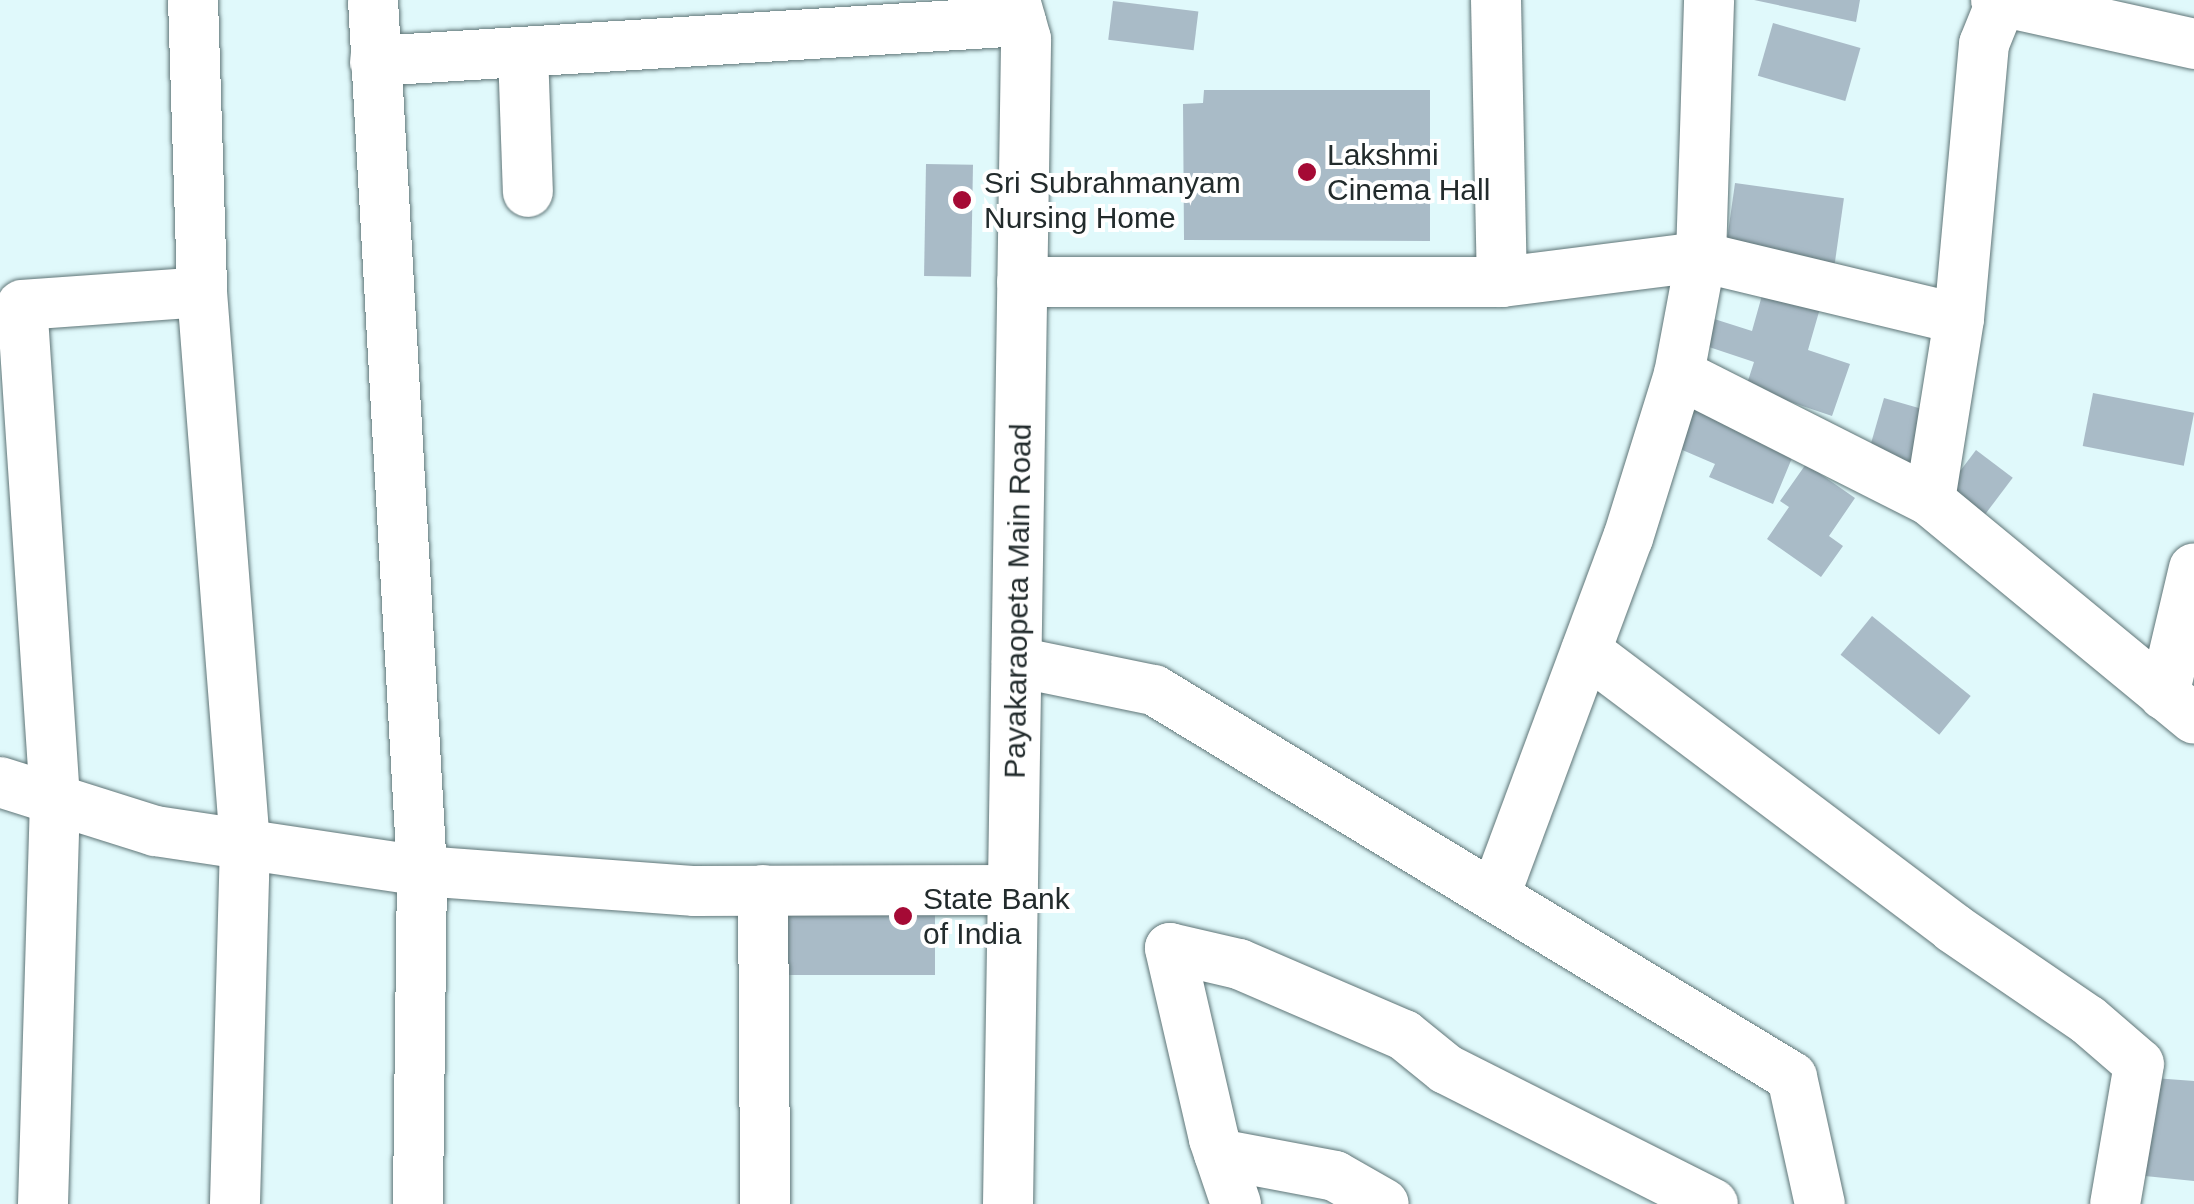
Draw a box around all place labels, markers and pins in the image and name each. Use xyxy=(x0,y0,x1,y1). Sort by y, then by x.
place label: Lakshmi Cinema Hall xyxy=(1327,137,1490,208)
marker: Lakshmi Cinema Hall xyxy=(1296,161,1318,183)
place label: Sri Subrahmanyam Nursing Home xyxy=(984,165,1241,236)
marker: Sri Subrahmanyam Nursing Home xyxy=(949,187,975,213)
place label: State Bank of India xyxy=(923,881,1070,952)
marker: State Bank of India xyxy=(892,905,914,927)

